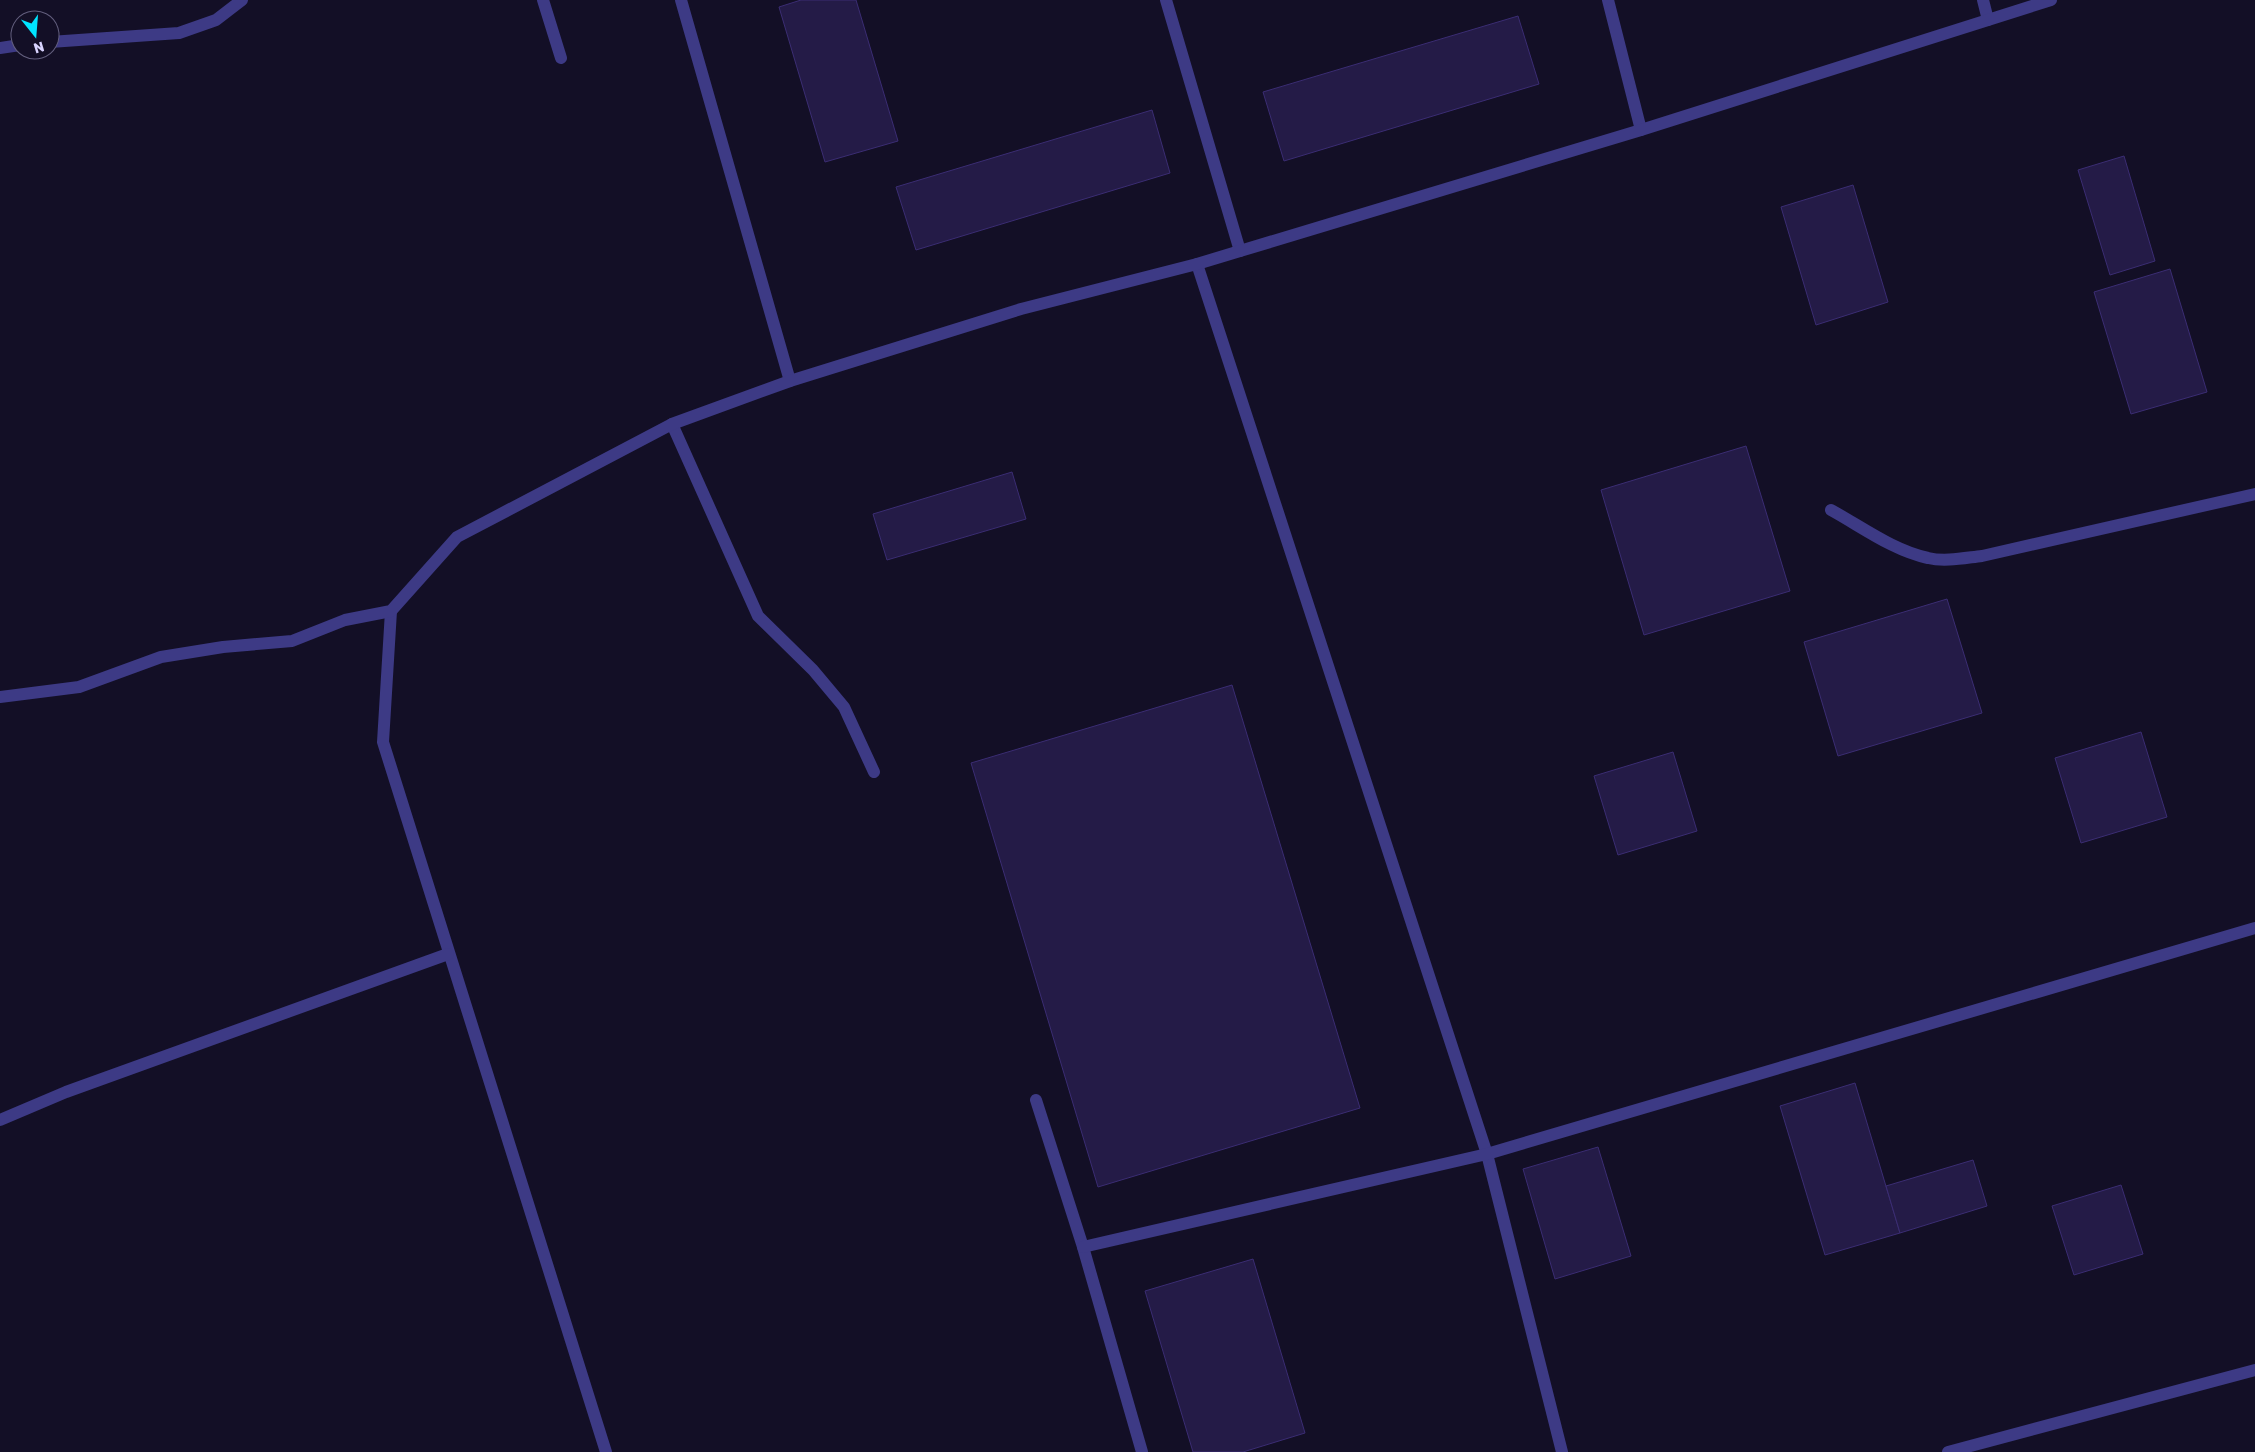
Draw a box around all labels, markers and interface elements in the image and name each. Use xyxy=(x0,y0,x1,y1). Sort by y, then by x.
north arrow xyxy=(10,10,60,60)
text: N xyxy=(31,37,46,57)

